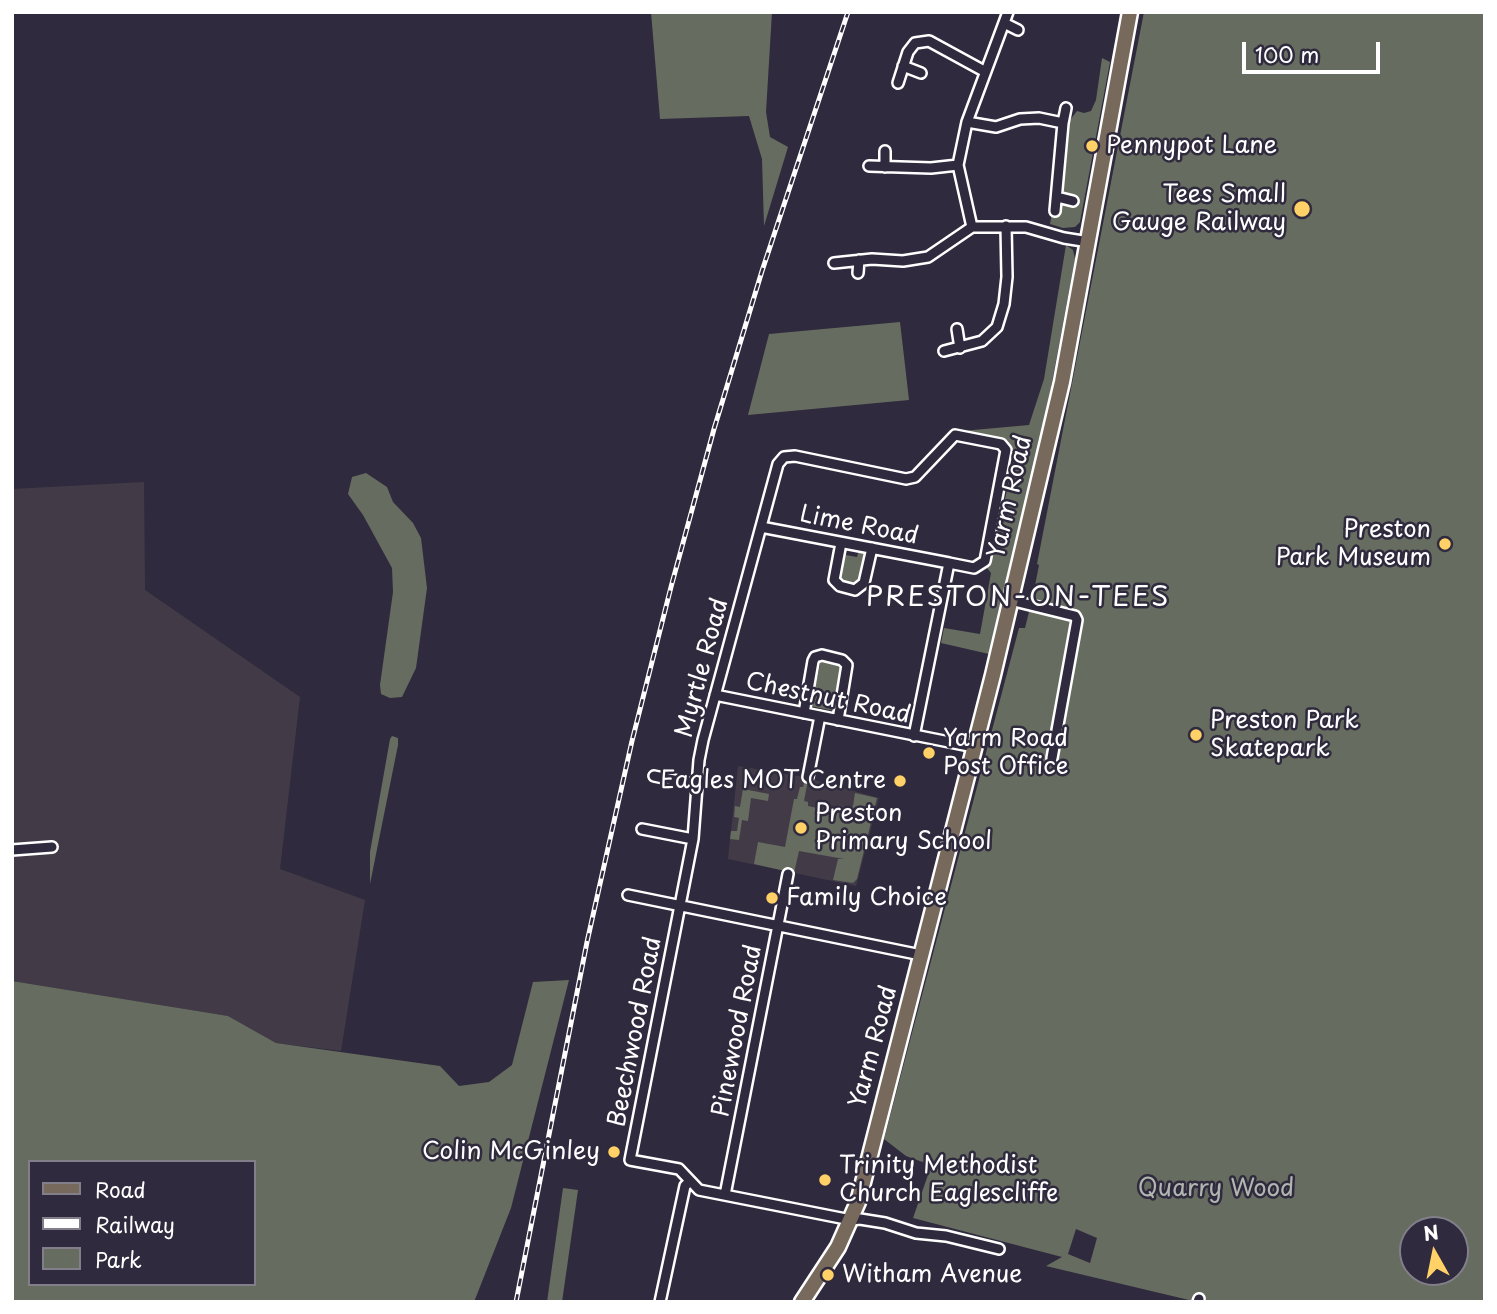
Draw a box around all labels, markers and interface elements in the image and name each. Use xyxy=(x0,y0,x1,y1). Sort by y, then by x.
scale bar xyxy=(1245,28,1383,72)
text: 100 m xyxy=(1255,38,1319,70)
place label: Pennypot Lane xyxy=(1106,132,1277,160)
marker: Pennypot Lane xyxy=(1084,138,1100,154)
place label: Tees Small Gauge Railway xyxy=(1112,181,1286,237)
marker: Tees Small Gauge Railway xyxy=(1292,199,1312,219)
street label: Yarm Road xyxy=(983,433,1039,561)
street label: Lime Road xyxy=(797,500,921,552)
place label: Preston Park Museum xyxy=(1276,516,1431,572)
marker: Preston Park Museum xyxy=(1437,536,1453,552)
district label: PRESTON-ON-TEES xyxy=(867,581,1169,615)
street label: Myrtle Road xyxy=(671,595,735,741)
street label: Chestnut Road xyxy=(743,667,913,731)
place label: Preston Park Skatepark xyxy=(1210,707,1359,763)
place label: Yarm Road Post Office xyxy=(943,725,1069,781)
marker: Preston Park Skatepark xyxy=(1188,727,1204,743)
marker: Yarm Road Post Office xyxy=(921,745,937,761)
place label: Eagles MOT Centre xyxy=(660,767,886,795)
marker: Eagles MOT Centre xyxy=(892,773,908,789)
place label: Preston Primary School xyxy=(815,800,992,856)
marker: Preston Primary School xyxy=(793,820,809,836)
place label: Family Choice xyxy=(786,884,947,912)
marker: Family Choice xyxy=(764,890,780,906)
street label: Beechwood Road xyxy=(603,934,669,1130)
street label: Pinewood Road xyxy=(707,943,769,1119)
street label: Yarm Road xyxy=(844,983,904,1111)
place label: Colin McGinley xyxy=(422,1138,600,1166)
marker: Colin McGinley xyxy=(606,1144,622,1160)
place label: Trinity Methodist Church Eaglescliffe xyxy=(839,1152,1058,1208)
legend xyxy=(28,1160,256,1286)
marker: Trinity Methodist Church Eaglescliffe xyxy=(817,1172,833,1188)
text: Road xyxy=(95,1173,146,1205)
park label: Quarry Wood xyxy=(1138,1175,1294,1203)
text: Railway xyxy=(95,1208,175,1240)
north arrow xyxy=(1399,1216,1469,1286)
text: N xyxy=(1421,1217,1441,1247)
text: Park xyxy=(95,1243,142,1275)
place label: Witham Avenue xyxy=(842,1261,1022,1289)
marker: Witham Avenue xyxy=(820,1267,836,1283)

